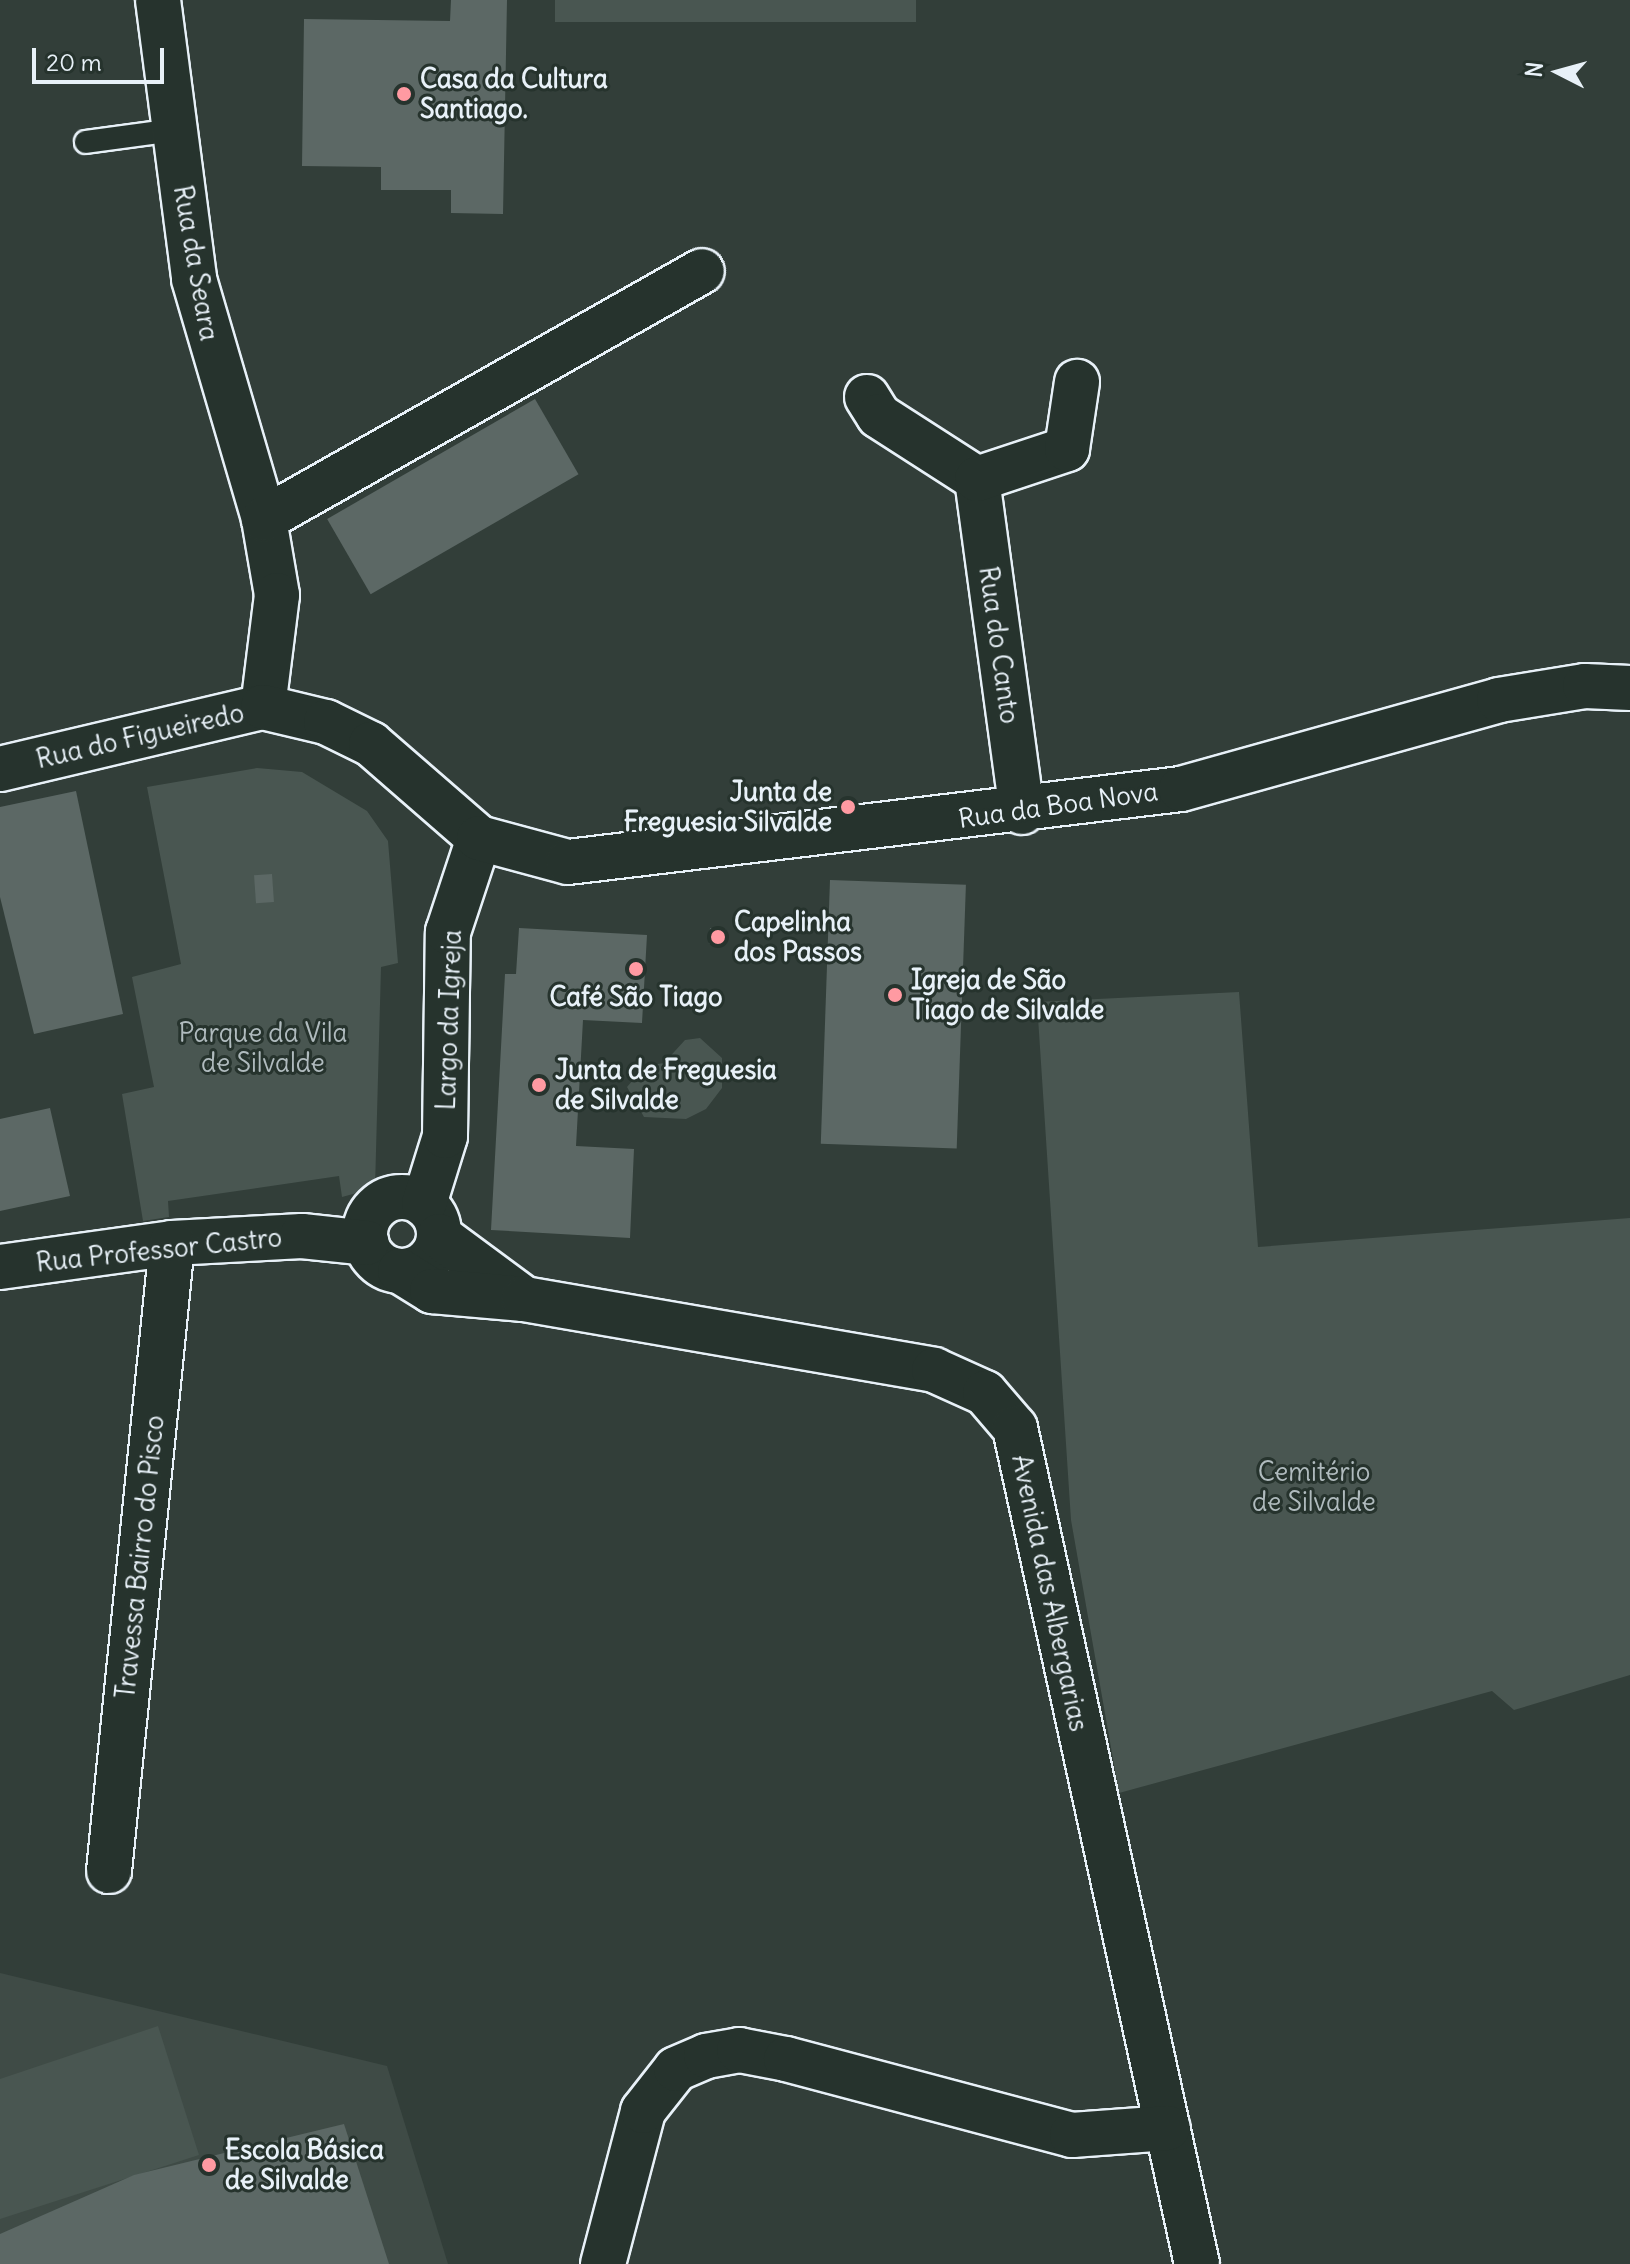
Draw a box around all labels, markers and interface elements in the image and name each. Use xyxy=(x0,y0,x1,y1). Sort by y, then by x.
scale bar xyxy=(36,32,168,82)
north arrow xyxy=(1518,32,1598,112)
text: 20 m xyxy=(46,47,102,77)
text: N xyxy=(1519,60,1549,79)
place label: Casa da Cultura Santiago. xyxy=(420,63,608,124)
marker: Casa da Cultura Santiago. xyxy=(395,85,413,103)
street label: Rua da Seara xyxy=(167,183,225,343)
street label: Rua do Canto xyxy=(973,564,1025,726)
street label: Rua do Figueiredo xyxy=(33,697,247,775)
place label: Junta de Freguesia Silvalde xyxy=(624,776,832,838)
street label: Rua da Boa Nova xyxy=(956,776,1160,834)
marker: Junta de Freguesia Silvalde xyxy=(839,798,857,816)
place label: Capelinha dos Passos xyxy=(734,906,862,968)
marker: Capelinha dos Passos xyxy=(709,928,727,946)
street label: Largo da Igreja xyxy=(430,929,468,1111)
marker: Café São Tiago xyxy=(627,960,645,978)
place label: Igreja de São Tiago de Silvalde xyxy=(911,964,1104,1026)
place label: Café São Tiago xyxy=(549,981,723,1013)
marker: Igreja de São Tiago de Silvalde xyxy=(886,986,904,1004)
park label: Parque da Vila de Silvalde xyxy=(179,1017,347,1078)
place label: Junta de Freguesia de Silvalde xyxy=(555,1054,777,1116)
marker: Junta de Freguesia de Silvalde xyxy=(530,1076,548,1094)
street label: Rua Professor Castro xyxy=(34,1222,284,1278)
street label: Travessa Bairro do Pisco xyxy=(110,1414,170,1700)
street label: Avenida das Albergarias xyxy=(1005,1452,1095,1734)
park label: Cemitério de Silvalde xyxy=(1252,1456,1376,1518)
place label: Escola Básica de Silvalde xyxy=(225,2134,384,2196)
marker: Escola Básica de Silvalde xyxy=(200,2156,218,2174)

